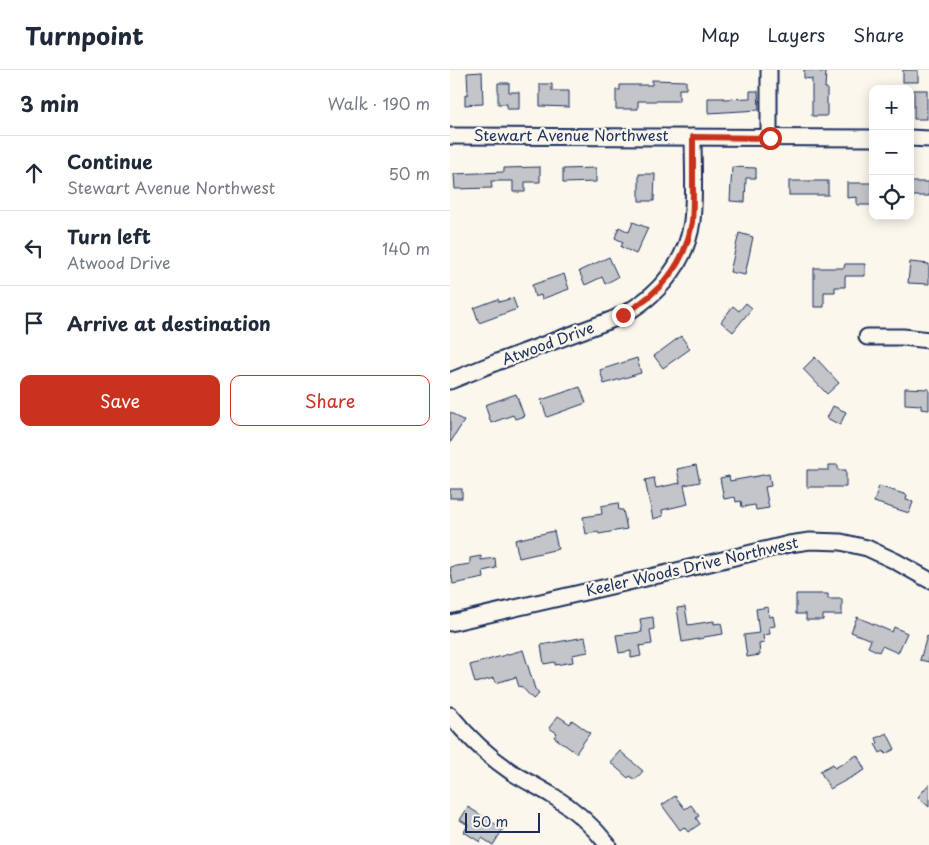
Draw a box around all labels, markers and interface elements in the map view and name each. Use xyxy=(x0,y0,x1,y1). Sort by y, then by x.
text: Turnpoint xyxy=(25,17,144,53)
text: Map xyxy=(701,21,740,48)
text: Layers xyxy=(768,21,825,48)
text: Share xyxy=(853,21,904,48)
map controls xyxy=(869,85,914,220)
button: + xyxy=(869,85,914,130)
text: 3 min xyxy=(20,87,79,119)
text: Walk · 190 m xyxy=(328,91,430,115)
street label: Stewart Avenue Northwest xyxy=(473,123,669,146)
route start xyxy=(759,127,782,150)
button: − xyxy=(869,130,914,175)
text: Continue xyxy=(67,147,153,175)
icon: ahead xyxy=(20,159,48,187)
text: 50 m xyxy=(389,161,430,185)
text: Stewart Avenue Northwest xyxy=(67,175,275,199)
button: locate xyxy=(869,175,914,220)
text: Turn left xyxy=(67,222,151,250)
icon: left xyxy=(20,234,48,262)
text: 140 m xyxy=(382,236,430,260)
text: Atwood Drive xyxy=(67,250,170,274)
route end xyxy=(612,304,635,327)
icon: arrive xyxy=(20,309,48,337)
text: Arrive at destination xyxy=(67,309,271,337)
street label: Atwood Drive xyxy=(498,315,597,370)
button: Save xyxy=(20,375,220,426)
button: Share xyxy=(230,375,430,426)
street label: Keeler Woods Drive Northwest xyxy=(583,530,800,601)
scale bar xyxy=(465,810,540,833)
text: 50 m xyxy=(472,811,508,832)

